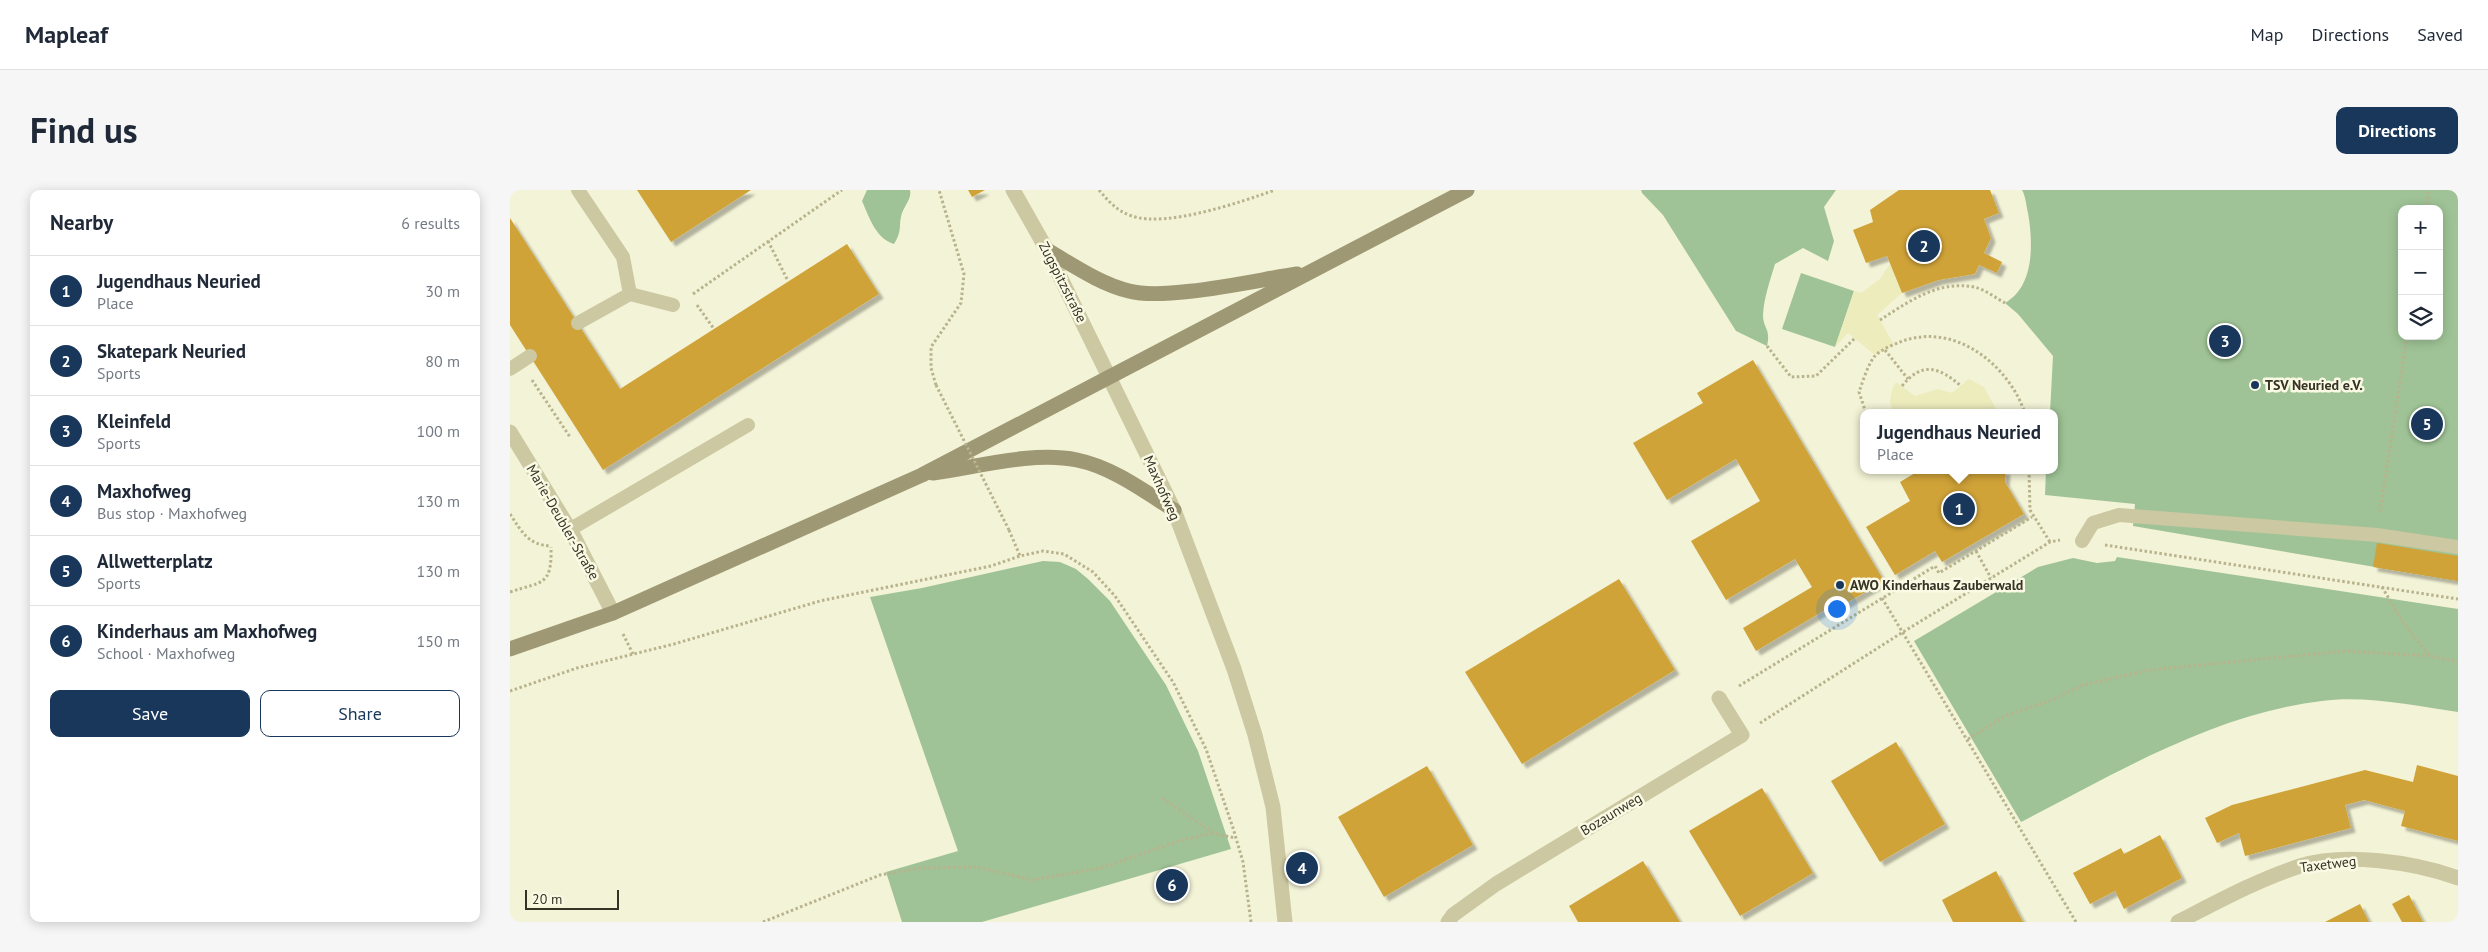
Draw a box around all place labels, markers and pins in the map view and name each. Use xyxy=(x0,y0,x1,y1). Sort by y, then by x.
pin: 2 xyxy=(1908,227,1940,265)
pin: 3 xyxy=(2209,322,2241,360)
place label: TSV Neuried e.V. xyxy=(2265,376,2363,394)
marker: TSV Neuried e.V. xyxy=(2249,379,2261,391)
pin: 5 xyxy=(2411,405,2443,443)
pin: 1 xyxy=(1943,490,1975,528)
place label: AWO Kinderhaus Zauberwald xyxy=(1850,576,2023,594)
marker: AWO Kinderhaus Zauberwald xyxy=(1834,579,1846,591)
pin: 4 xyxy=(1286,849,1318,887)
pin: 6 xyxy=(1156,866,1188,904)

